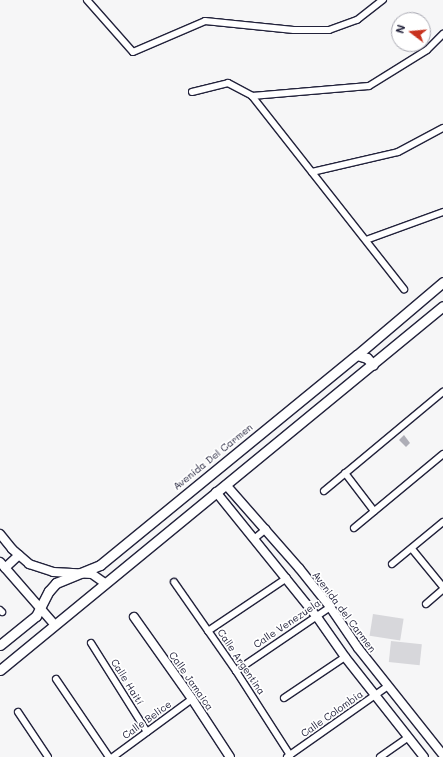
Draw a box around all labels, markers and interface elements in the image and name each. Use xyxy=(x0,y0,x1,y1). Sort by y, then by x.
north arrow xyxy=(391,12,431,52)
text: N xyxy=(392,23,408,35)
street label: Avenida Del Carmen xyxy=(171,421,255,493)
street label: Avenida del Carmen xyxy=(310,569,378,655)
street label: Calle Venezuela xyxy=(251,597,323,651)
street label: Calle Argentina xyxy=(215,627,267,697)
street label: Calle Jamaica xyxy=(166,649,216,713)
street label: Calle Haití xyxy=(108,657,146,707)
street label: Calle Colombia xyxy=(299,688,365,740)
street label: Calle Belice xyxy=(120,698,174,742)

